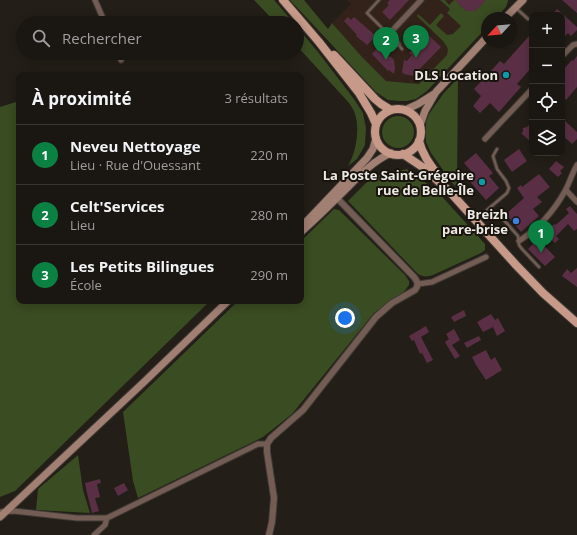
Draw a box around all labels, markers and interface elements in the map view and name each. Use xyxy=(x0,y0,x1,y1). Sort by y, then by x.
north arrow xyxy=(481,12,517,48)
map controls xyxy=(529,12,565,156)
button: + xyxy=(529,12,565,48)
search box xyxy=(16,16,304,60)
pin: 3 xyxy=(403,25,429,58)
icon: search xyxy=(30,27,52,49)
pin: 2 xyxy=(373,27,399,60)
text: Rechercher xyxy=(62,28,142,48)
button: − xyxy=(529,48,565,84)
place label: DLS Location xyxy=(414,66,498,84)
marker: DLS Location xyxy=(501,70,511,80)
button: locate xyxy=(529,84,565,120)
text: À proximité xyxy=(32,87,131,110)
text: 3 résultats xyxy=(224,89,288,107)
button: layers xyxy=(529,120,565,156)
text: Neveu Nettoyage xyxy=(70,136,201,156)
text: 1 xyxy=(41,146,49,164)
text: 220 m xyxy=(250,146,288,164)
text: Lieu · Rue d'Ouessant xyxy=(70,156,201,174)
place label: La Poste Saint-Grégoire rue de Belle-Île xyxy=(323,166,474,199)
marker: La Poste Saint-Grégoire rue de Belle-Île xyxy=(477,177,487,187)
text: Celt'Services xyxy=(70,196,165,216)
place label: Breizh pare-brise xyxy=(442,205,508,238)
text: 2 xyxy=(41,206,49,224)
text: 280 m xyxy=(250,206,288,224)
text: Lieu xyxy=(70,216,95,234)
marker: Breizh pare-brise xyxy=(511,216,521,226)
pin: 1 xyxy=(528,220,554,253)
text: Les Petits Bilingues xyxy=(70,256,214,276)
text: 3 xyxy=(41,266,49,284)
text: 290 m xyxy=(250,266,288,284)
text: École xyxy=(70,276,102,294)
your location xyxy=(335,308,355,328)

